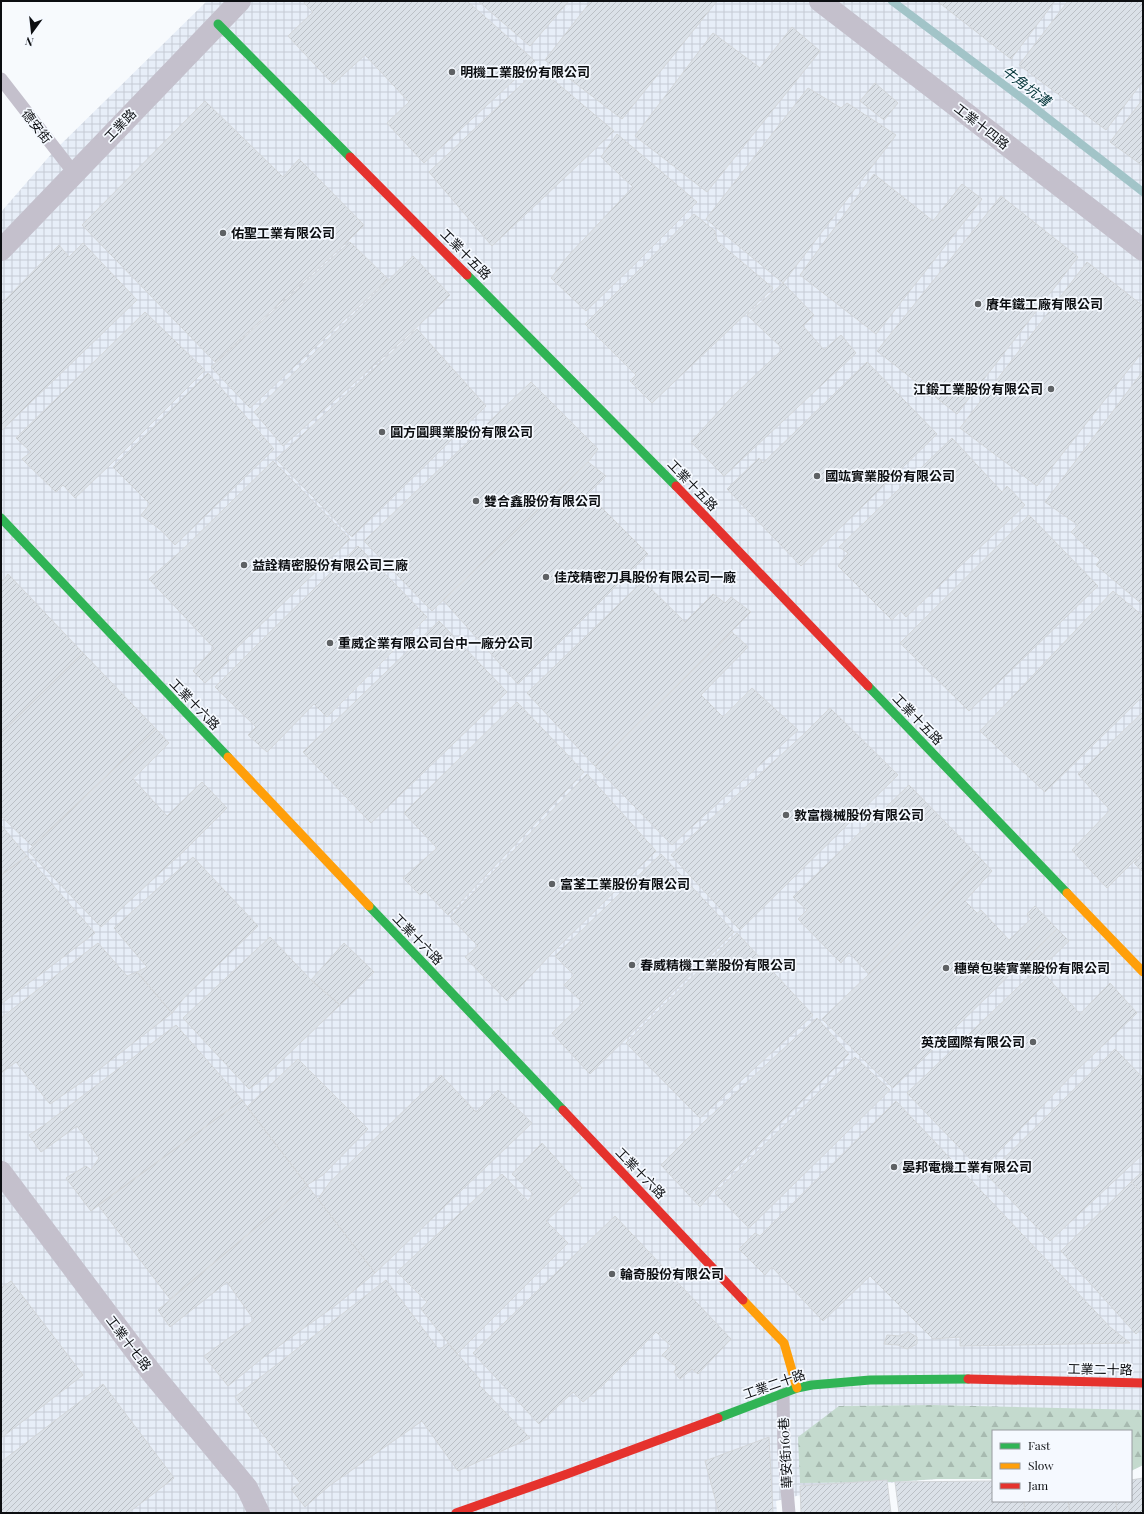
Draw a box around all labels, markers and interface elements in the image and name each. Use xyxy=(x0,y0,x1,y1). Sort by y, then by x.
north arrow xyxy=(12,12,52,52)
text: N xyxy=(23,34,35,50)
water label: 牛角坑溝 xyxy=(998,61,1056,111)
place label: 明機工業股份有限公司 xyxy=(460,63,590,80)
marker: 明機工業股份有限公司 xyxy=(447,67,457,77)
street label: 工業十四路 xyxy=(951,99,1013,152)
street label: 德安街 xyxy=(19,105,56,146)
street label: 工業路 xyxy=(100,105,139,145)
place label: 佑聖工業有限公司 xyxy=(231,224,335,241)
street label: 工業十五路 xyxy=(437,225,495,283)
marker: 佑聖工業有限公司 xyxy=(218,228,228,238)
place label: 賡年鐵工廠有限公司 xyxy=(986,295,1103,312)
marker: 賡年鐵工廠有限公司 xyxy=(973,299,983,309)
place label: 江鍛工業股份有限公司 xyxy=(913,380,1043,397)
marker: 江鍛工業股份有限公司 xyxy=(1046,384,1056,394)
place label: 圓方圓興業股份有限公司 xyxy=(390,423,533,440)
marker: 圓方圓興業股份有限公司 xyxy=(377,427,387,437)
street label: 工業十五路 xyxy=(665,455,722,514)
place label: 國竑實業股份有限公司 xyxy=(825,467,955,484)
marker: 國竑實業股份有限公司 xyxy=(812,471,822,481)
place label: 雙合鑫股份有限公司 xyxy=(484,492,601,509)
marker: 雙合鑫股份有限公司 xyxy=(471,496,481,506)
place label: 益詮精密股份有限公司三廠 xyxy=(252,556,408,573)
marker: 益詮精密股份有限公司三廠 xyxy=(239,560,249,570)
place label: 佳茂精密刀具股份有限公司一廠 xyxy=(554,568,736,585)
marker: 佳茂精密刀具股份有限公司一廠 xyxy=(541,572,551,582)
place label: 重威企業有限公司台中一廠分公司 xyxy=(338,634,533,651)
marker: 重威企業有限公司台中一廠分公司 xyxy=(325,638,335,648)
street label: 工業十六路 xyxy=(167,674,224,733)
street label: 工業十五路 xyxy=(890,689,947,748)
place label: 敦富機械股份有限公司 xyxy=(794,806,924,823)
marker: 敦富機械股份有限公司 xyxy=(781,810,791,820)
place label: 富荃工業股份有限公司 xyxy=(560,875,690,892)
marker: 富荃工業股份有限公司 xyxy=(547,879,557,889)
street label: 工業十六路 xyxy=(390,909,447,968)
place label: 春威精機工業股份有限公司 xyxy=(640,956,796,973)
place label: 穗榮包裝實業股份有限公司 xyxy=(954,959,1110,976)
marker: 春威精機工業股份有限公司 xyxy=(627,960,637,970)
marker: 穗榮包裝實業股份有限公司 xyxy=(941,963,951,973)
place label: 英茂國際有限公司 xyxy=(921,1033,1025,1050)
marker: 英茂國際有限公司 xyxy=(1028,1037,1038,1047)
street label: 工業十六路 xyxy=(613,1143,670,1202)
place label: 晏邦電機工業有限公司 xyxy=(902,1158,1032,1175)
marker: 晏邦電機工業有限公司 xyxy=(889,1162,899,1172)
place label: 輪奇股份有限公司 xyxy=(620,1265,724,1282)
marker: 輪奇股份有限公司 xyxy=(607,1269,617,1279)
street label: 工業十七路 xyxy=(103,1312,156,1374)
street label: 工業二十路 xyxy=(1067,1359,1133,1378)
street label: 工業二十路 xyxy=(740,1365,807,1402)
street label: 華安街160巷 xyxy=(774,1417,795,1489)
legend xyxy=(992,1430,1132,1502)
text: Fast xyxy=(1028,1437,1051,1453)
text: Slow xyxy=(1028,1457,1054,1473)
text: Jam xyxy=(1027,1477,1049,1493)

